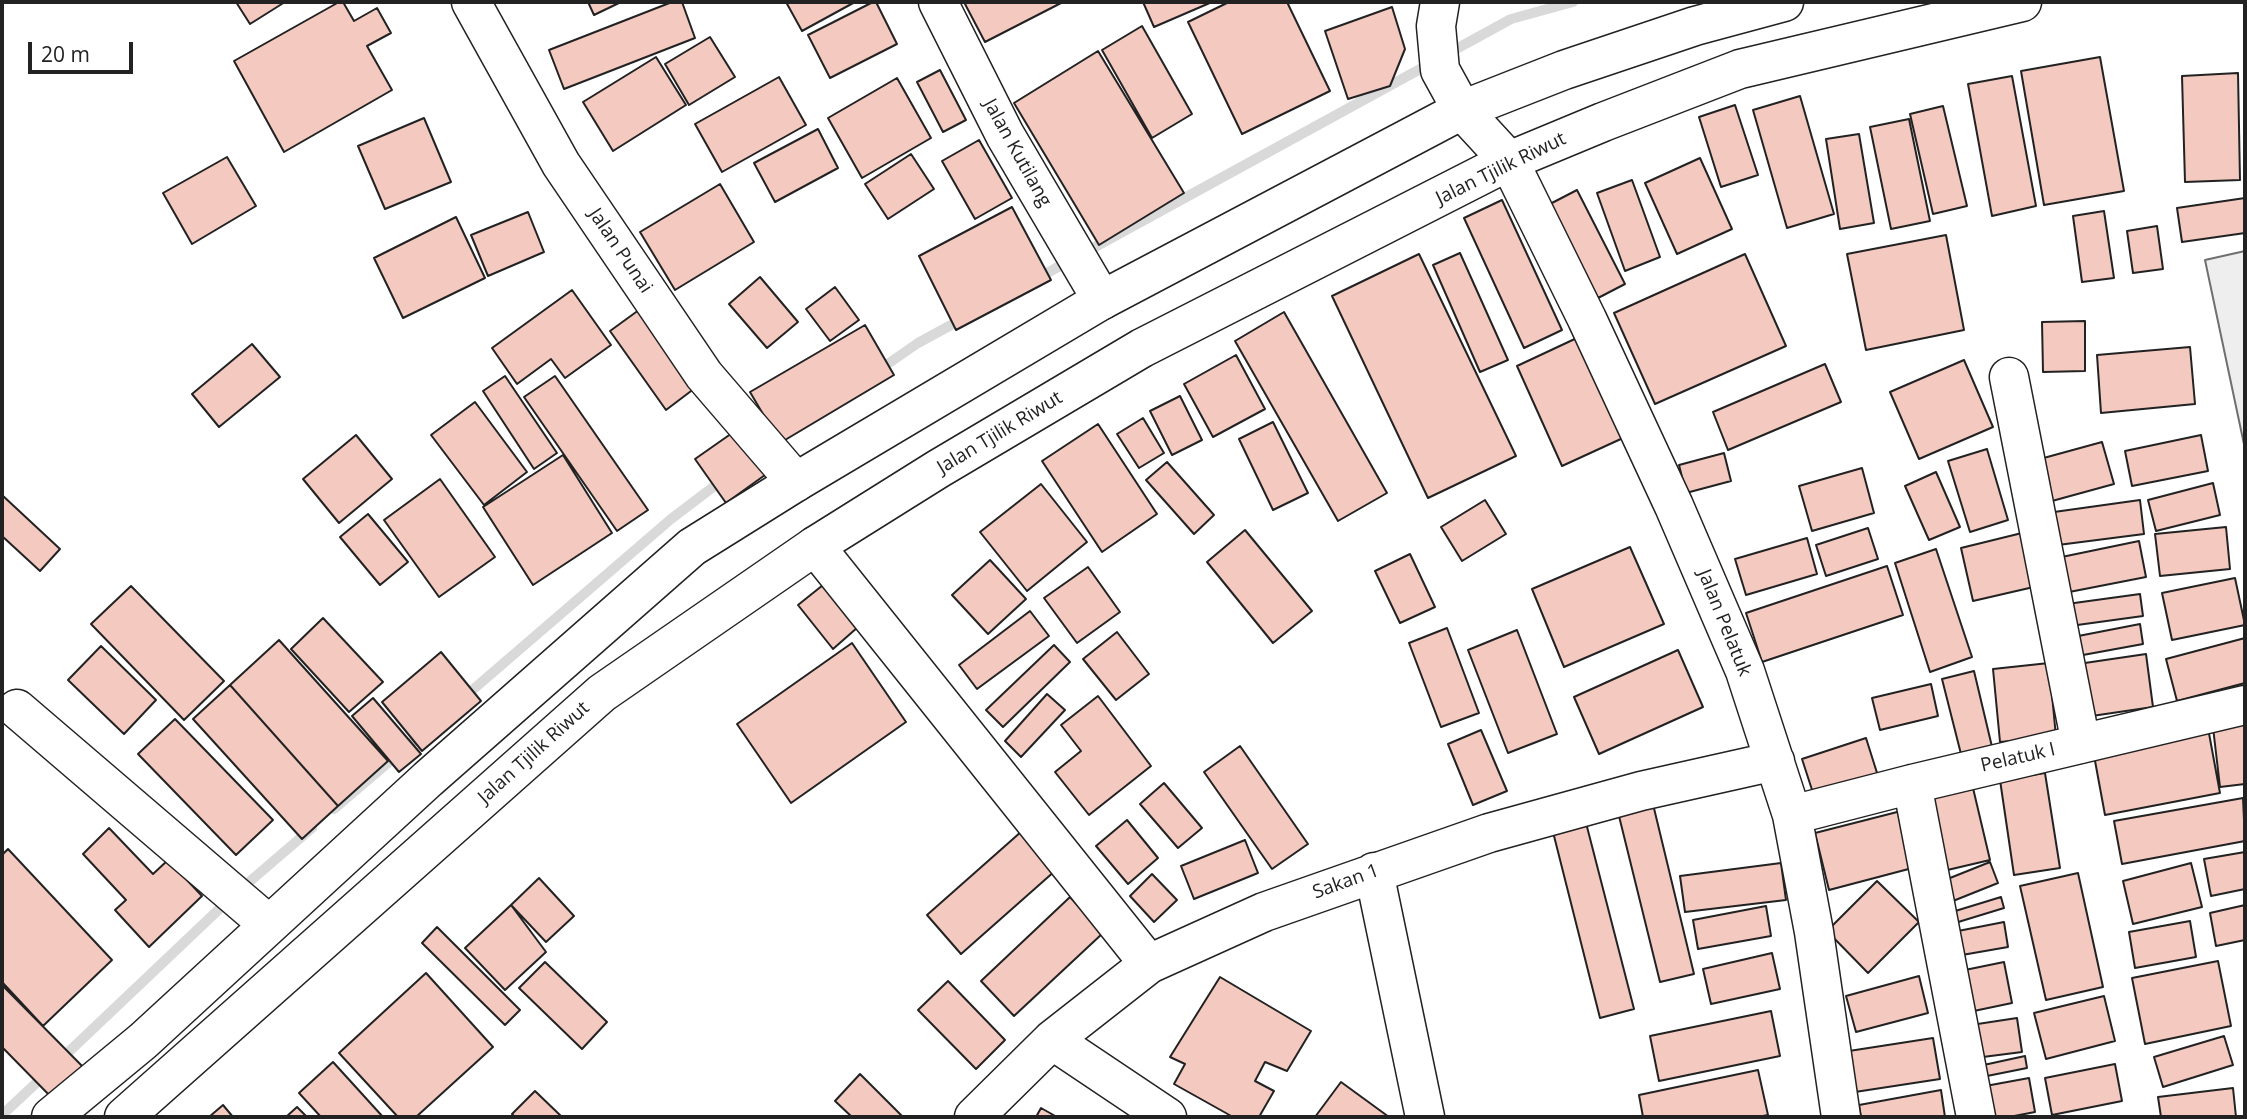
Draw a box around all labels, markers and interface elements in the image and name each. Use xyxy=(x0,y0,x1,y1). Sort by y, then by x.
scale bar xyxy=(32,28,136,72)
text: 20 m xyxy=(41,40,90,68)
street label: Jalan Kutilang xyxy=(978,95,1056,211)
street label: Jalan Tjilik Riwut xyxy=(1432,128,1570,210)
street label: Jalan Punai xyxy=(583,204,657,298)
street label: Jalan Tjilik Riwut xyxy=(933,387,1067,479)
street label: Jalan Pelatuk xyxy=(1692,566,1756,680)
street label: Jalan Tjilik Riwut xyxy=(474,697,594,809)
street label: Pelatuk I xyxy=(1978,738,2058,778)
street label: Sakan 1 xyxy=(1310,859,1382,905)

